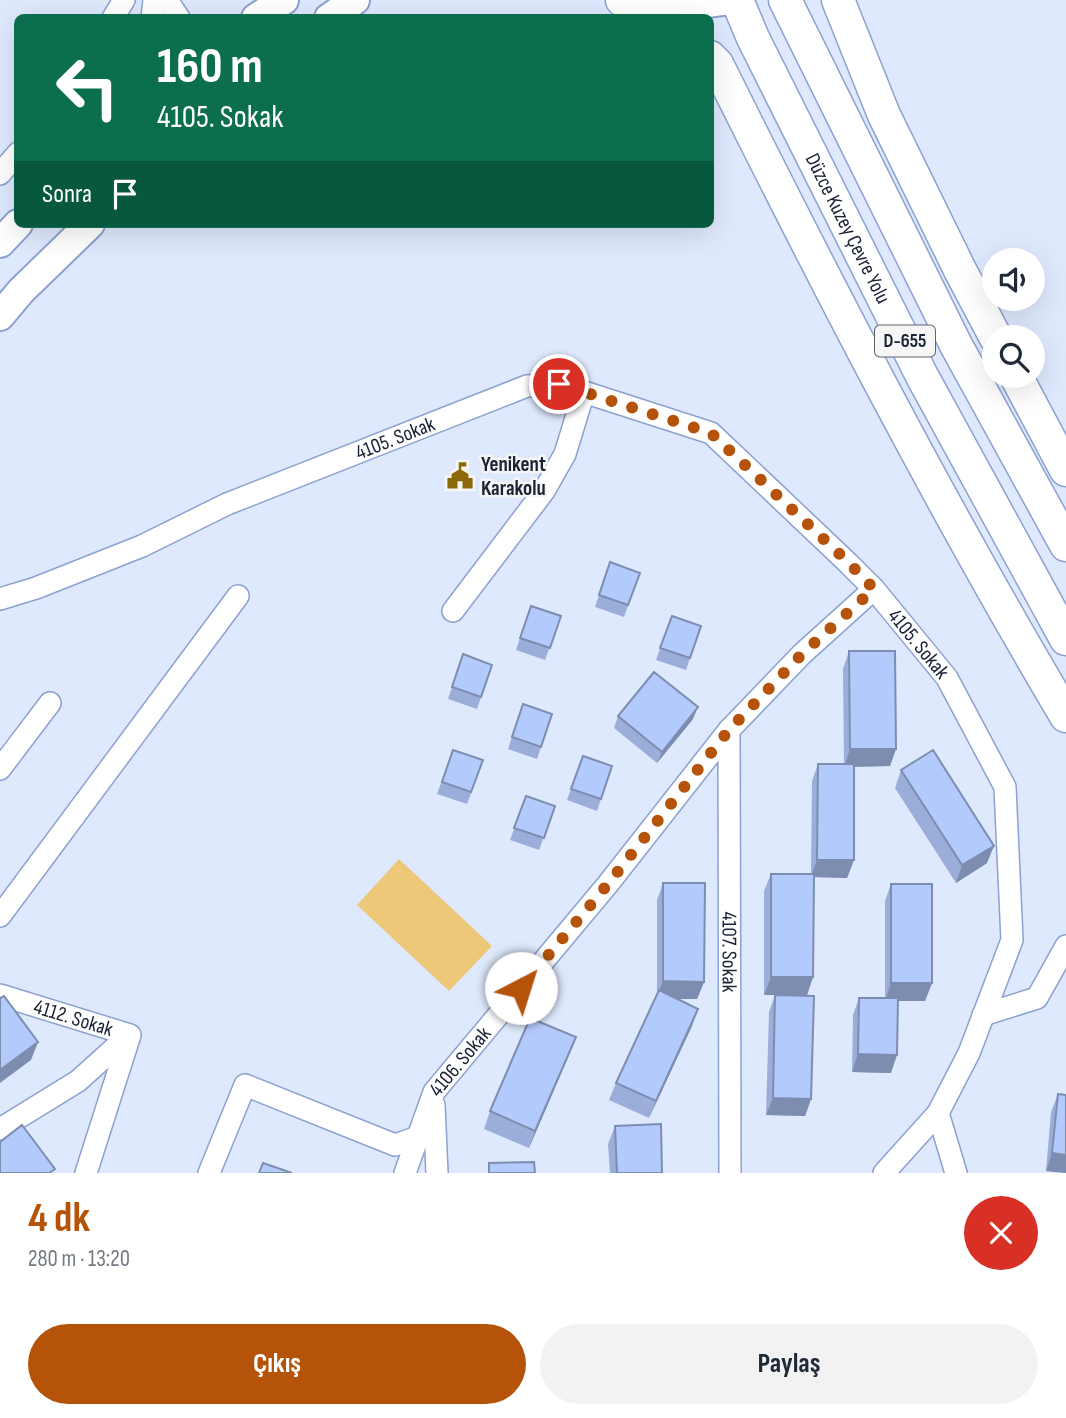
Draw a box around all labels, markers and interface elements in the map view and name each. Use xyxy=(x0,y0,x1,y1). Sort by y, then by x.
text: 160 m xyxy=(157,38,263,97)
icon: left xyxy=(42,42,133,133)
text: 4105. Sokak xyxy=(157,98,284,137)
street label: Düzce Kuzey Çevre Yolu xyxy=(800,149,896,307)
icon: arrive xyxy=(106,175,144,213)
text: Sonra xyxy=(42,179,92,210)
map controls xyxy=(982,248,1045,388)
button: sound xyxy=(982,248,1045,311)
button: search xyxy=(982,325,1045,388)
road number: D-655 xyxy=(875,326,935,356)
pin xyxy=(529,354,589,414)
icon: arrive xyxy=(540,365,578,403)
street label: 4105. Sokak xyxy=(352,411,438,465)
place label: Yenikent Karakolu xyxy=(481,452,546,501)
public building icon: Yenikent Karakolu xyxy=(445,461,475,491)
street label: 4105. Sokak xyxy=(883,604,955,684)
street label: 4107. Sokak xyxy=(717,911,742,993)
position arrow xyxy=(484,951,558,1025)
street label: 4112. Sokak xyxy=(31,994,116,1042)
street label: 4106. Sokak xyxy=(423,1021,496,1101)
text: 4 dk xyxy=(28,1193,90,1244)
button: close xyxy=(964,1196,1038,1270)
text: 280 m · 13:20 xyxy=(28,1245,130,1273)
button: Çıkış xyxy=(28,1324,526,1404)
button: Paylaş xyxy=(540,1324,1038,1404)

